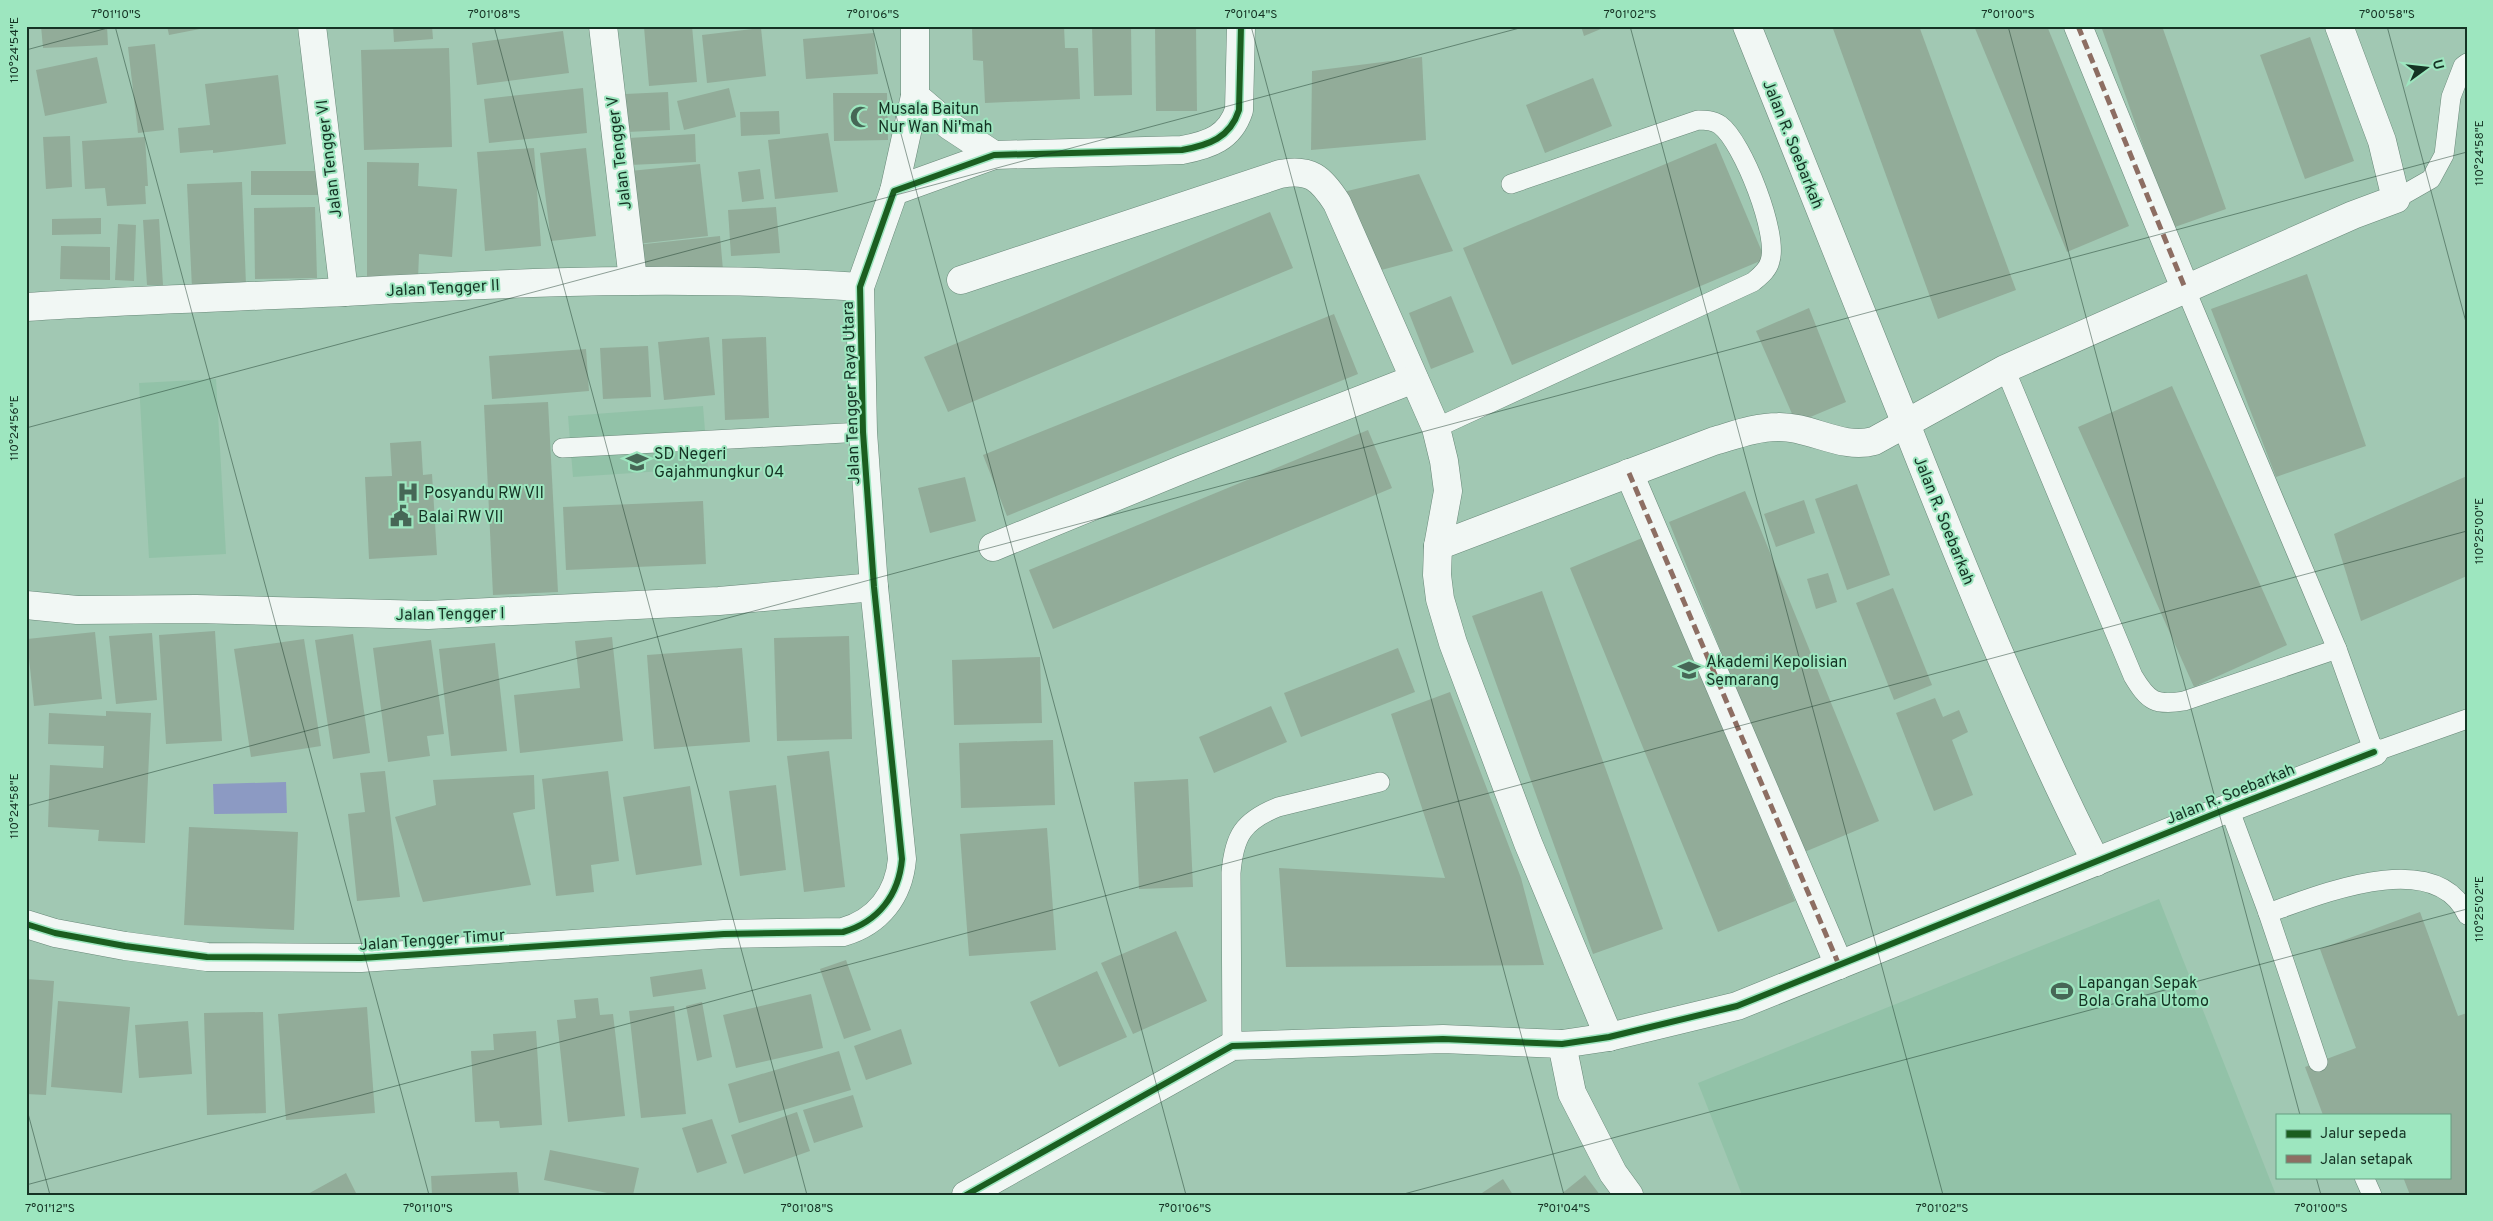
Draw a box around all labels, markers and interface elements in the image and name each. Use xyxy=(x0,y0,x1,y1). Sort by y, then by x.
text: 7°01'10"S xyxy=(91,7,141,23)
text: 7°01'08"S xyxy=(468,7,520,23)
text: 7°01'06"S xyxy=(847,7,899,23)
text: 7°01'04"S xyxy=(1224,7,1278,23)
text: 7°01'02"S xyxy=(1604,7,1657,23)
text: 7°01'00"S xyxy=(1981,7,2035,23)
text: 7°00'58"S xyxy=(2359,7,2415,23)
text: 110°24'54"E xyxy=(7,17,23,83)
north arrow xyxy=(2400,42,2450,92)
text: U xyxy=(2428,58,2447,72)
street label: Jalan R. Soebarkah xyxy=(1757,77,1827,212)
street label: Jalan Tengger V xyxy=(603,95,637,211)
street label: Jalan Tengger VI xyxy=(313,99,347,219)
place label: Musala Baitun Nur Wan Ni'mah xyxy=(878,100,992,138)
mosque icon: Musala Baitun Nur Wan Ni'mah xyxy=(848,104,874,130)
text: 110°24'58"E xyxy=(2472,120,2488,186)
street label: Jalan Tengger II xyxy=(386,276,500,302)
street label: Jalan Tengger Raya Utara xyxy=(839,301,865,485)
text: 110°24'56"E xyxy=(7,395,23,461)
place label: SD Negeri Gajahmungkur 04 xyxy=(654,445,784,483)
school or university icon: SD Negeri Gajahmungkur 04 xyxy=(624,449,650,475)
street label: Jalan R. Soebarkah xyxy=(1908,453,1978,588)
hospital icon: Posyandu RW VII xyxy=(395,479,421,505)
place label: Posyandu RW VII xyxy=(424,484,544,504)
text: 110°25'00"E xyxy=(2472,498,2488,564)
public building icon: Balai RW VII xyxy=(388,503,414,529)
place label: Balai RW VII xyxy=(418,508,504,528)
street label: Jalan Tengger I xyxy=(395,604,505,626)
place label: Akademi Kepolisian Semarang xyxy=(1706,653,1847,691)
school or university icon: Akademi Kepolisian Semarang xyxy=(1676,657,1702,683)
street label: Jalan R. Soebarkah xyxy=(2163,760,2298,830)
text: 110°24'58"E xyxy=(7,773,23,839)
text: 110°25'02"E xyxy=(2472,876,2488,942)
street label: Jalan Tengger Timur xyxy=(358,926,506,956)
place label: Lapangan Sepak Bola Graha Utomo xyxy=(2078,974,2209,1012)
sports icon: Lapangan Sepak Bola Graha Utomo xyxy=(2049,978,2075,1004)
legend xyxy=(2276,1114,2450,1178)
text: Jalur sepeda xyxy=(2320,1125,2406,1144)
text: Jalan setapak xyxy=(2320,1151,2413,1170)
text: 7°01'12"S xyxy=(25,1201,75,1217)
text: 7°01'10"S xyxy=(403,1201,453,1217)
text: 7°01'08"S xyxy=(781,1201,833,1217)
text: 7°01'06"S xyxy=(1159,1201,1211,1217)
text: 7°01'04"S xyxy=(1537,1201,1591,1217)
text: 7°01'02"S xyxy=(1916,1201,1969,1217)
text: 7°01'00"S xyxy=(2294,1201,2348,1217)

